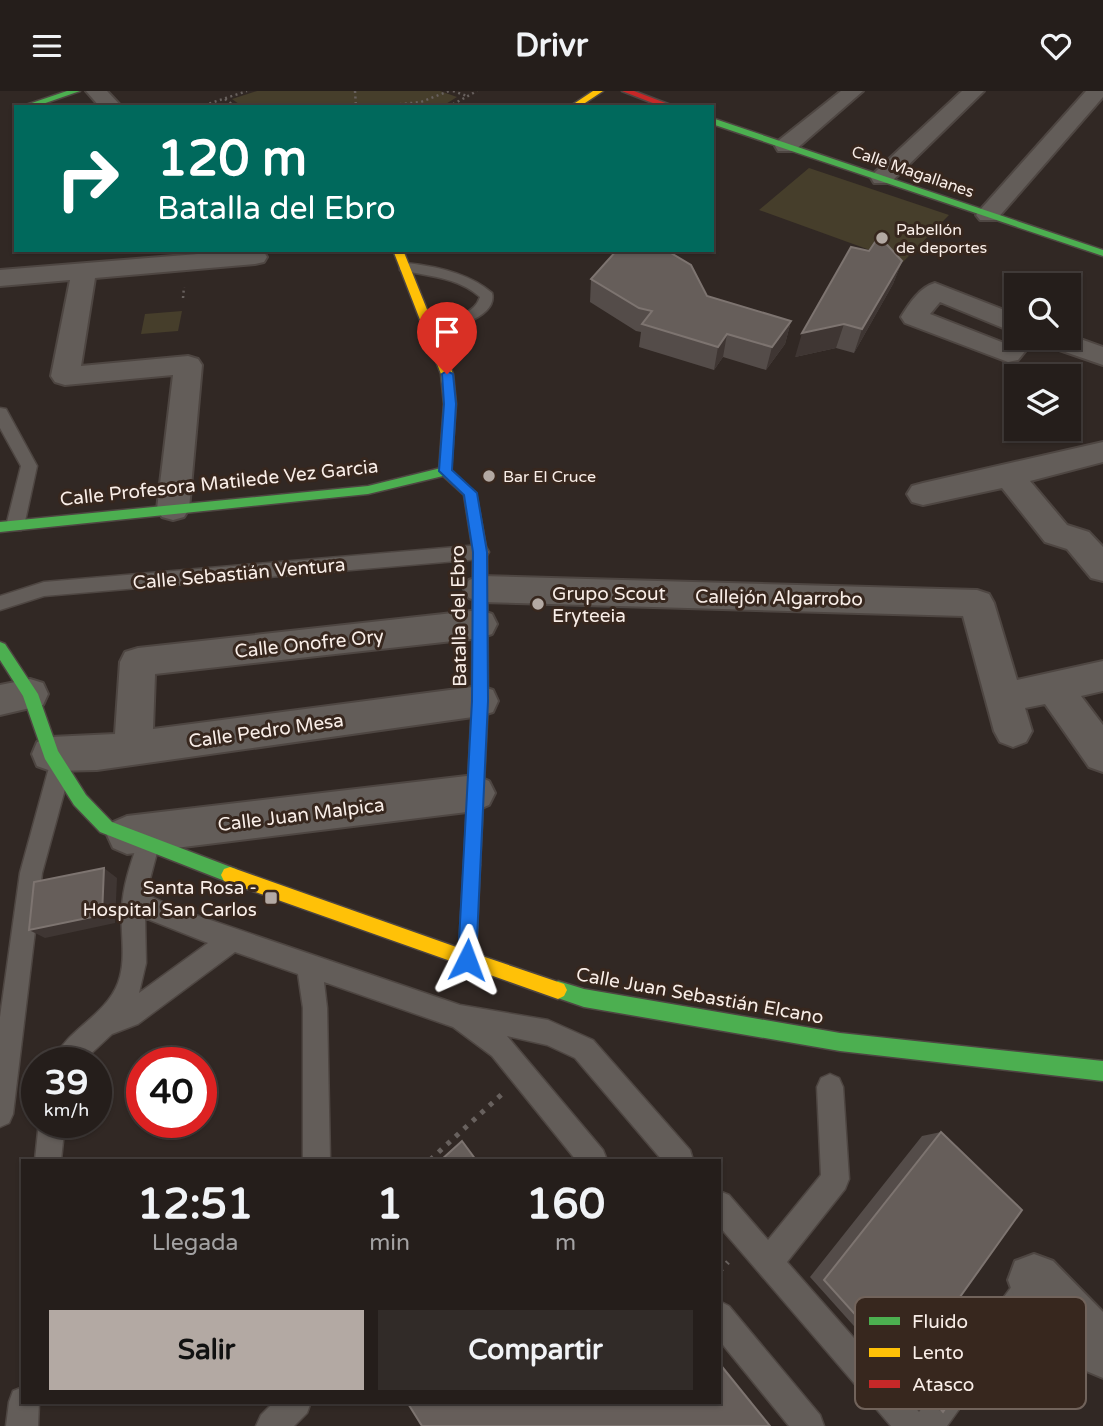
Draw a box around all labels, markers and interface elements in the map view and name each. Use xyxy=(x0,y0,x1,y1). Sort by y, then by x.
icon: menu xyxy=(28,27,66,65)
text: Drivr xyxy=(515,27,588,65)
icon: heart xyxy=(1037,27,1075,65)
text: 120 m xyxy=(157,130,307,189)
icon: right xyxy=(42,133,133,224)
street label: Calle Magallanes xyxy=(849,142,977,202)
text: Batalla del Ebro xyxy=(157,190,396,228)
place label: Pabellón de deportes xyxy=(896,220,987,258)
marker: Pabellón de deportes xyxy=(874,230,890,246)
map controls xyxy=(1004,273,1081,441)
button: search xyxy=(1004,273,1081,350)
pin xyxy=(417,302,477,374)
icon: arrive xyxy=(428,313,466,351)
button: layers xyxy=(1004,364,1081,441)
street label: Calle Profesora Matilede Vez Garcia xyxy=(59,455,379,511)
place label: Bar El Cruce xyxy=(503,467,596,487)
marker: Bar El Cruce xyxy=(481,468,497,484)
street label: Batalla del Ebro xyxy=(447,545,471,687)
street label: Calle Sebastián Ventura xyxy=(132,554,346,594)
place label: Grupo Scout Eryteeia xyxy=(552,583,666,627)
street label: Callejón Algarrobo xyxy=(695,586,863,610)
marker: Grupo Scout Eryteeia xyxy=(530,596,546,612)
street label: Calle Onofre Ory xyxy=(233,625,385,663)
street label: Calle Pedro Mesa xyxy=(187,709,345,753)
street label: Calle Juan Malpica xyxy=(216,794,386,836)
place label: Santa Rosa - Hospital San Carlos xyxy=(82,877,257,921)
marker: Santa Rosa - Hospital San Carlos xyxy=(263,890,279,906)
position arrow xyxy=(430,923,504,997)
street label: Calle Juan Sebastián Elcano xyxy=(574,963,825,1029)
speed limit sign: 40 xyxy=(126,1047,217,1138)
text: 39 xyxy=(45,1062,88,1104)
text: km/h xyxy=(44,1099,89,1121)
text: 12:51 xyxy=(137,1179,253,1230)
text: 1 xyxy=(376,1179,403,1230)
text: 160 xyxy=(526,1179,605,1230)
text: Llegada xyxy=(152,1229,239,1257)
text: min xyxy=(369,1229,410,1257)
text: m xyxy=(555,1229,576,1257)
legend xyxy=(855,1297,1086,1409)
button: Salir xyxy=(49,1310,364,1390)
button: Compartir xyxy=(378,1310,693,1390)
text: Fluido xyxy=(912,1311,968,1333)
text: Lento xyxy=(912,1342,964,1364)
text: Atasco xyxy=(912,1374,974,1396)

